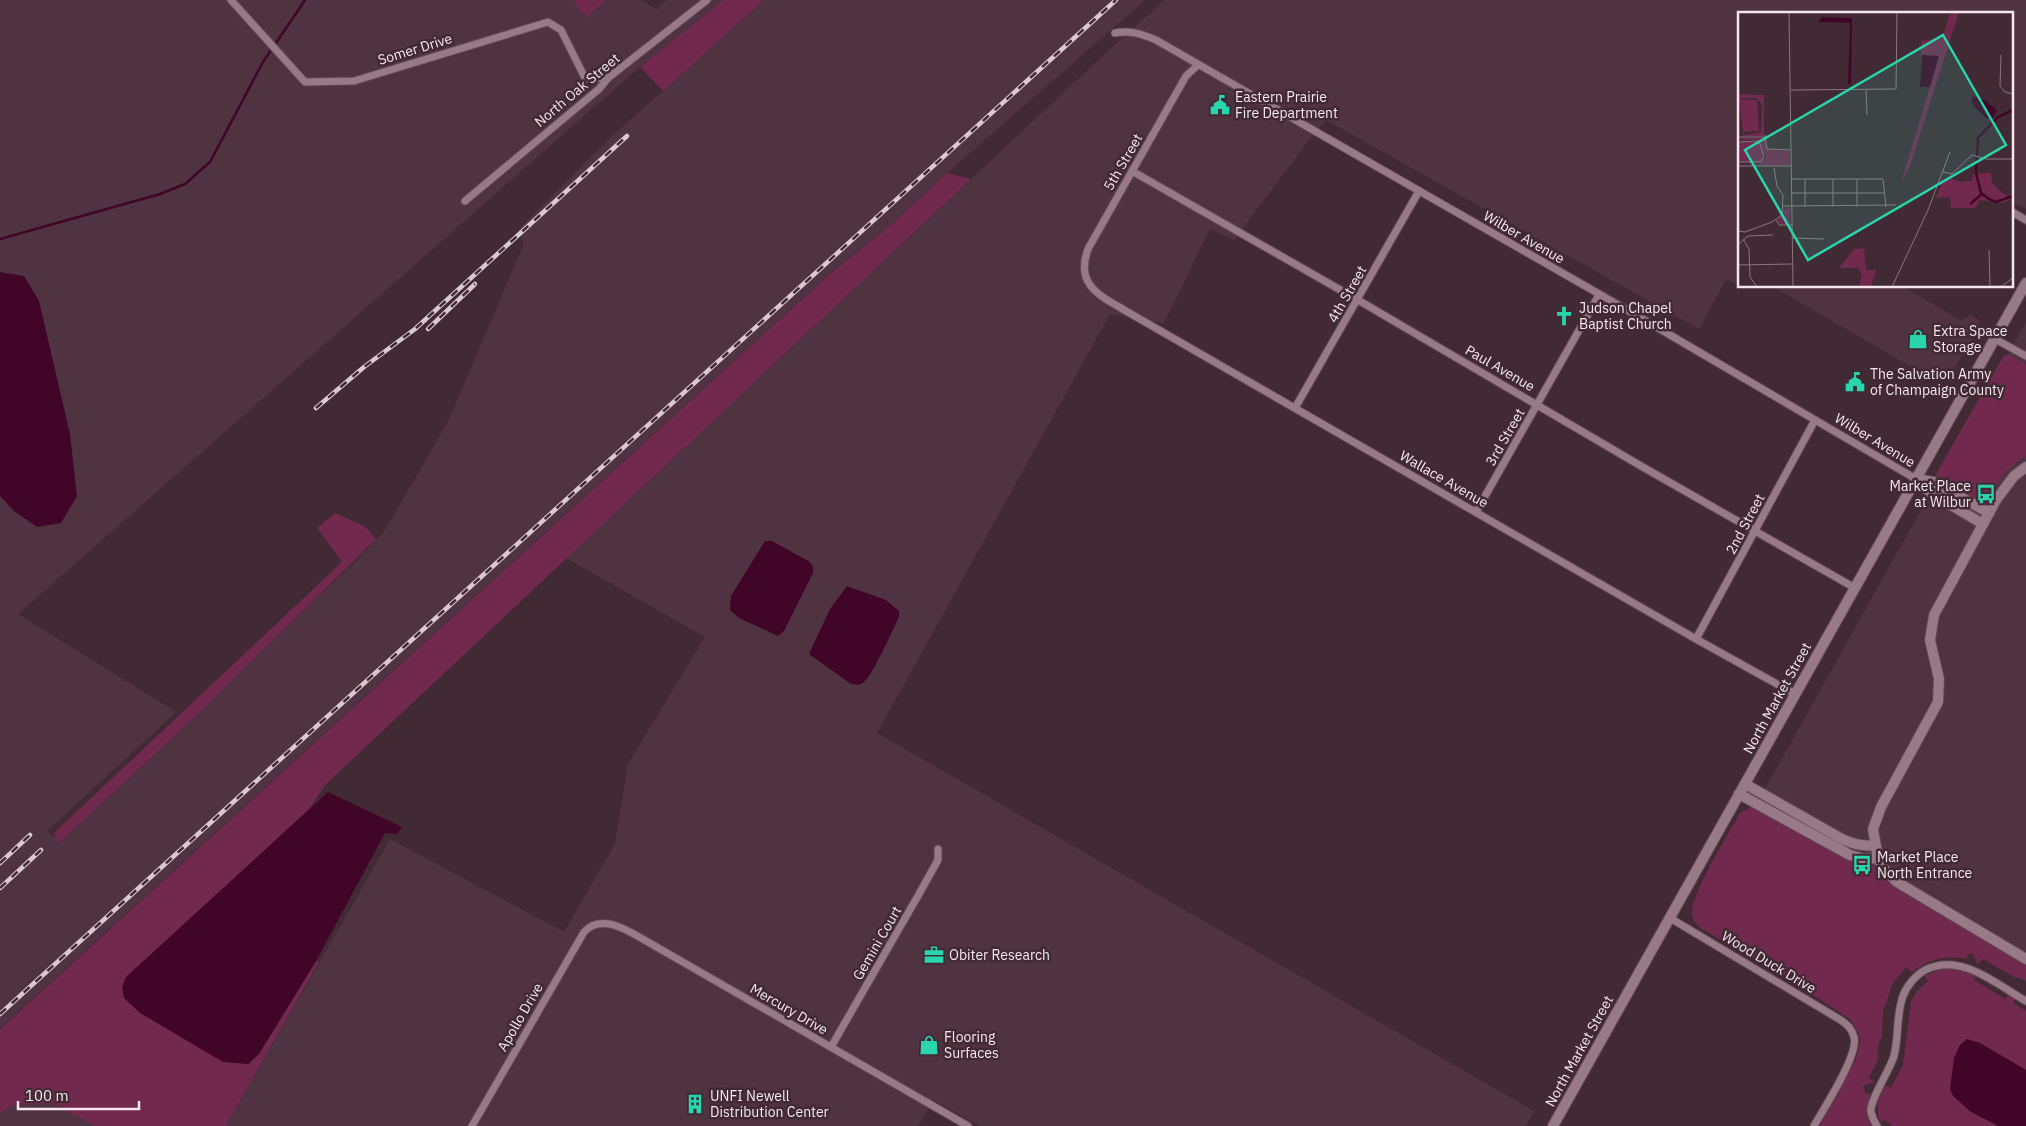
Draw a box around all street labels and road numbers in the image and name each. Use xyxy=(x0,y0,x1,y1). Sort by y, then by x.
street label: Somer Drive xyxy=(376,29,455,69)
street label: North Oak Street xyxy=(531,49,623,131)
street label: 5th Street xyxy=(1099,130,1147,194)
street label: Wilber Avenue xyxy=(1480,207,1568,268)
street label: 4th Street xyxy=(1323,262,1371,326)
street label: Paul Avenue xyxy=(1462,341,1538,395)
street label: 3rd Street xyxy=(1481,405,1529,469)
street label: Wilber Avenue xyxy=(1831,409,1919,471)
street label: Wallace Avenue xyxy=(1396,446,1492,512)
street label: 2nd Street xyxy=(1722,490,1769,557)
street label: North Market Street xyxy=(1739,639,1815,757)
street label: Gemini Court xyxy=(849,903,905,983)
street label: Wood Duck Drive xyxy=(1719,927,1820,997)
street label: Apollo Drive xyxy=(493,979,547,1054)
street label: Mercury Drive xyxy=(747,979,832,1039)
street label: North Market Street xyxy=(1541,992,1617,1110)

